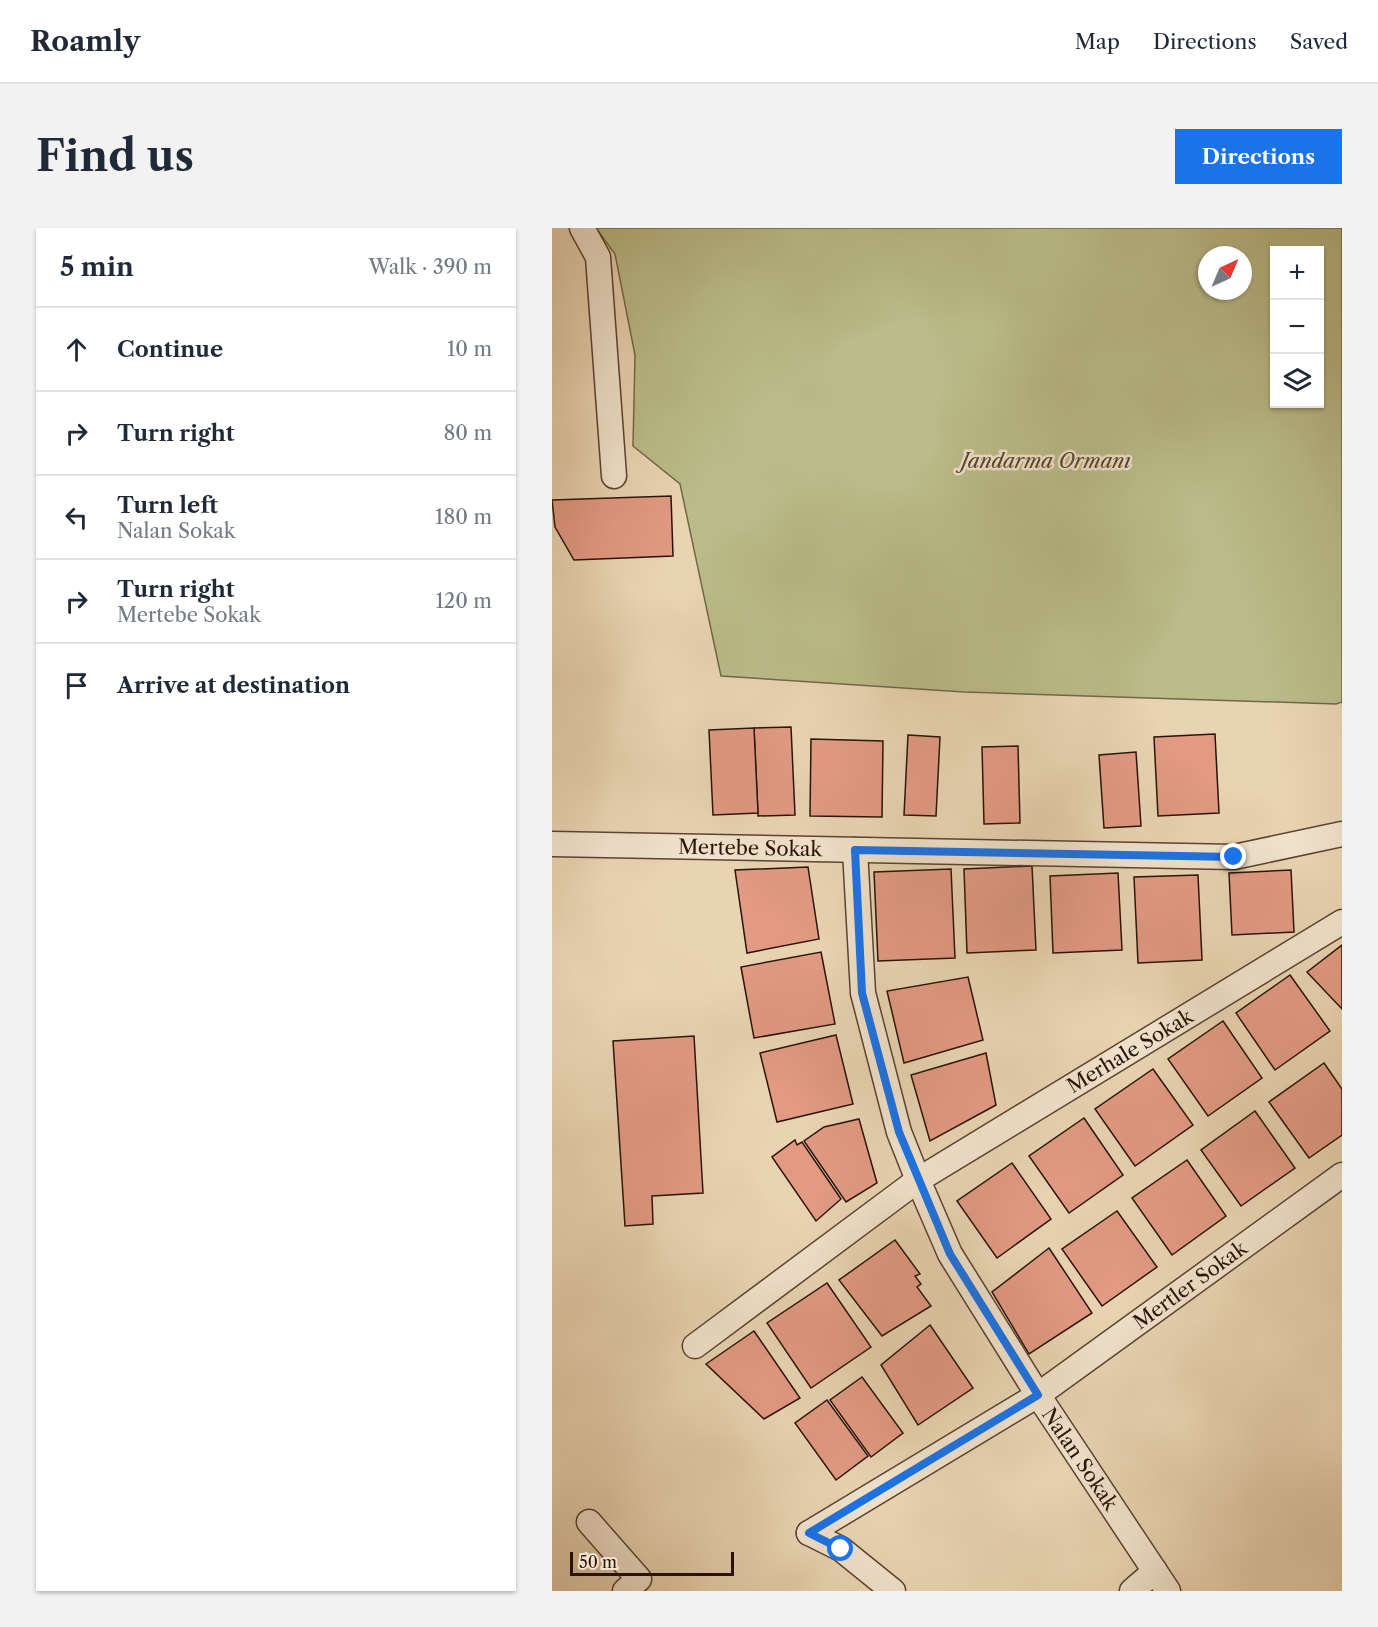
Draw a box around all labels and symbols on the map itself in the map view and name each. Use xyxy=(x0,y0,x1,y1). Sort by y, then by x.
north arrow xyxy=(1198,246,1252,300)
park label: Jandarma Ormanı xyxy=(955,449,1131,473)
street label: Mertebe Sokak xyxy=(678,835,824,861)
route end xyxy=(1220,843,1246,869)
street label: Merhale Sokak xyxy=(1063,1003,1198,1098)
street label: Mertler Sokak xyxy=(1129,1235,1253,1334)
street label: Nalan Sokak xyxy=(1037,1403,1124,1516)
route start xyxy=(827,1535,853,1561)
scale bar xyxy=(570,1549,734,1576)

